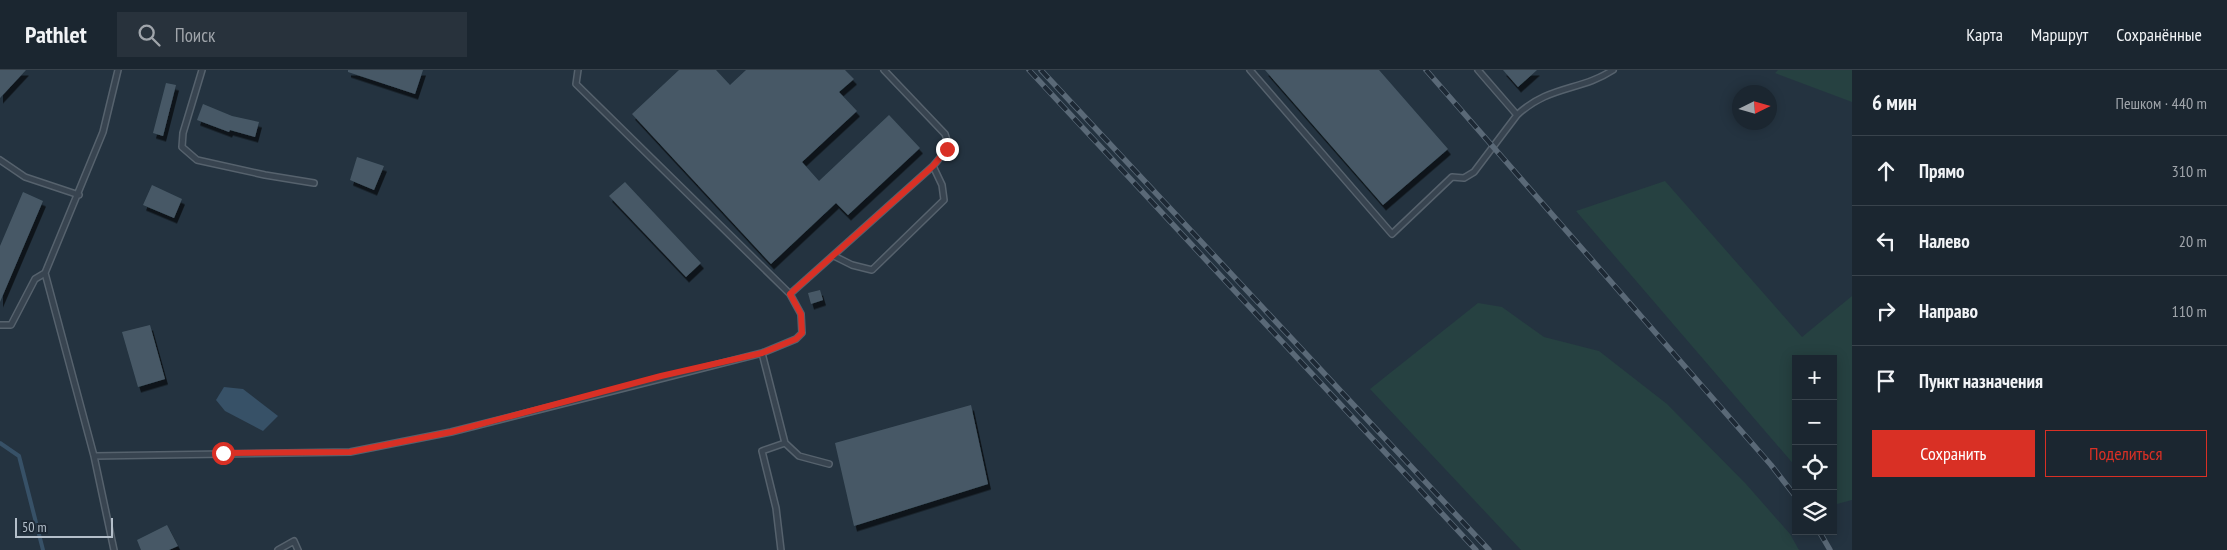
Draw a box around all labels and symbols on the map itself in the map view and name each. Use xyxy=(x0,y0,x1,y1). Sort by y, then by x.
north arrow xyxy=(1732,85,1777,130)
route end xyxy=(936,138,959,161)
route start xyxy=(212,442,235,465)
scale bar xyxy=(15,515,112,538)

